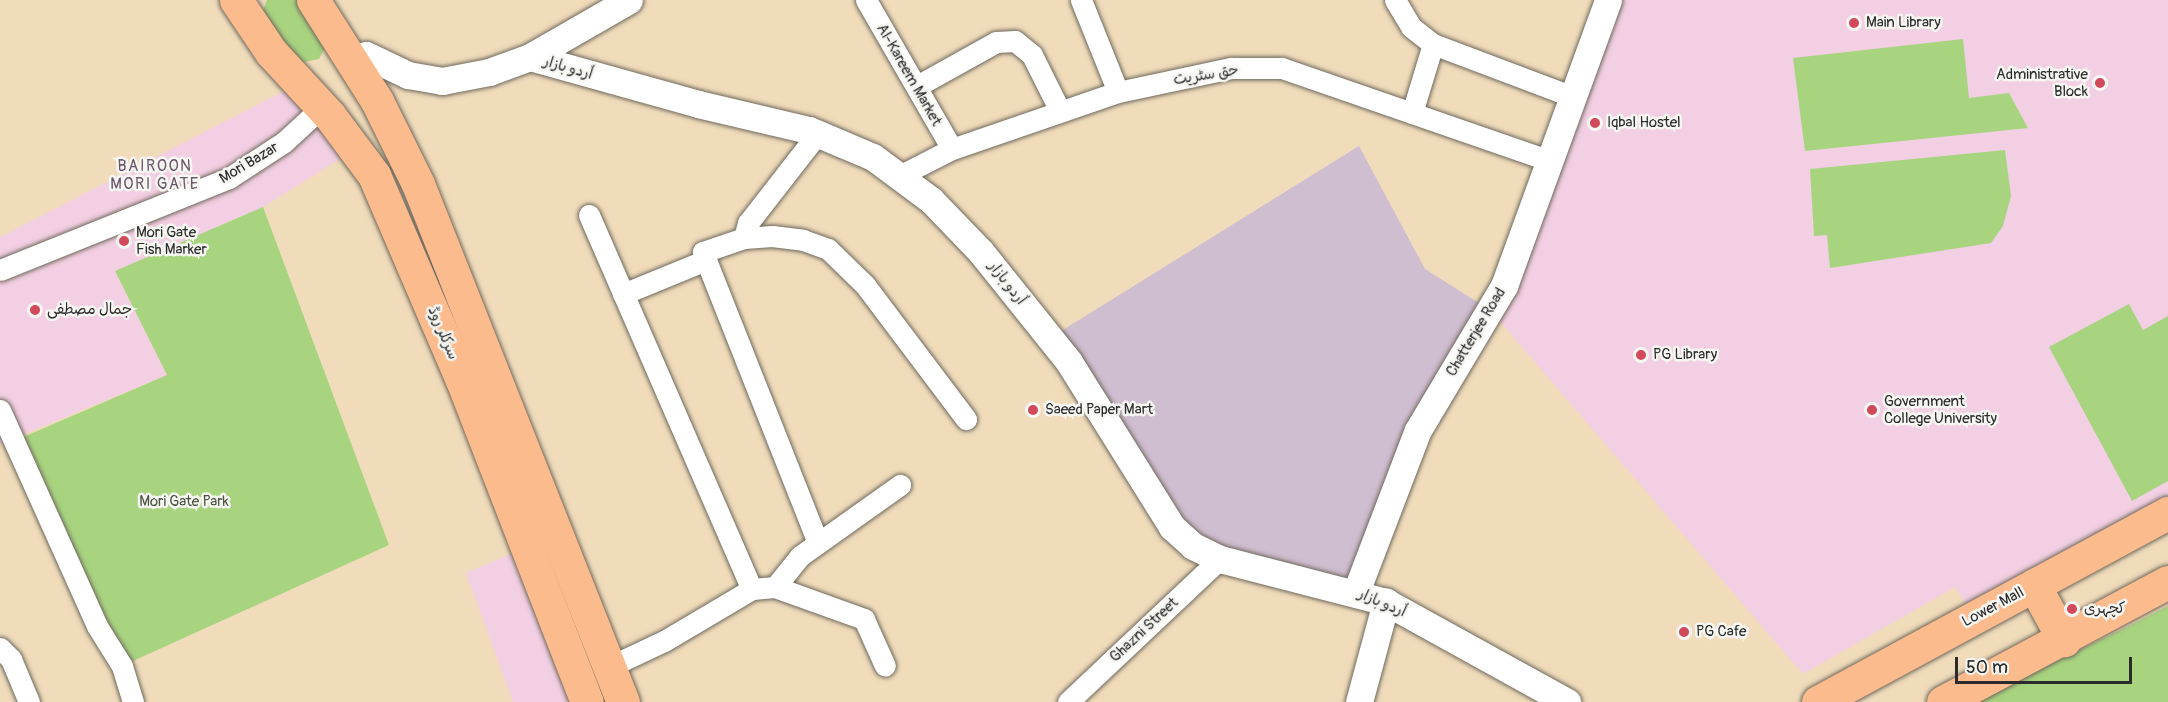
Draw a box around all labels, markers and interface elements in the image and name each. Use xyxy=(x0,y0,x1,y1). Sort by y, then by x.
place label: Main Library xyxy=(1866,14,1941,32)
marker: Main Library xyxy=(1847,16,1861,30)
street label: Al-Kareem Market xyxy=(873,21,945,129)
street label: اُردو بازار xyxy=(541,52,595,84)
street label: حق سٹریت xyxy=(1172,61,1240,89)
place label: Administrative Block xyxy=(1996,65,2088,100)
marker: Administrative Block xyxy=(2093,76,2107,90)
place label: Iqbal Hostel xyxy=(1607,114,1681,132)
marker: Iqbal Hostel xyxy=(1588,116,1602,130)
street label: Mori Bazar xyxy=(216,138,282,188)
district label: BAIROON MORI GATE xyxy=(110,156,200,194)
place label: Mori Gate Fish Marker xyxy=(136,223,207,258)
marker: Mori Gate Fish Marker xyxy=(117,234,131,248)
street label: اُردو بازار xyxy=(984,258,1030,308)
street label: Chatterjee Road xyxy=(1442,284,1510,380)
place label: جمال مصطفی xyxy=(47,301,132,319)
marker: جمال مصطفی xyxy=(28,303,42,317)
street label: سرکلر روڈ xyxy=(424,304,462,362)
place label: PG Library xyxy=(1653,346,1717,364)
marker: PG Library xyxy=(1634,348,1648,362)
place label: Government College University xyxy=(1884,392,1997,427)
place label: Saeed Paper Mart xyxy=(1045,401,1153,419)
marker: Saeed Paper Mart xyxy=(1026,403,1040,417)
marker: Government College University xyxy=(1865,403,1879,417)
park label: Mori Gate Park xyxy=(139,493,229,511)
street label: Lower Mall xyxy=(1959,583,2027,631)
street label: اُردو بازار xyxy=(1355,585,1409,621)
street label: Ghazni Street xyxy=(1106,594,1182,666)
place label: کچہری xyxy=(2084,600,2125,618)
marker: کچہری xyxy=(2065,602,2079,616)
place label: PG Cafe xyxy=(1696,623,1746,641)
marker: PG Cafe xyxy=(1677,625,1691,639)
scale bar xyxy=(1958,645,2135,683)
text: 50 m xyxy=(1966,656,2008,679)

